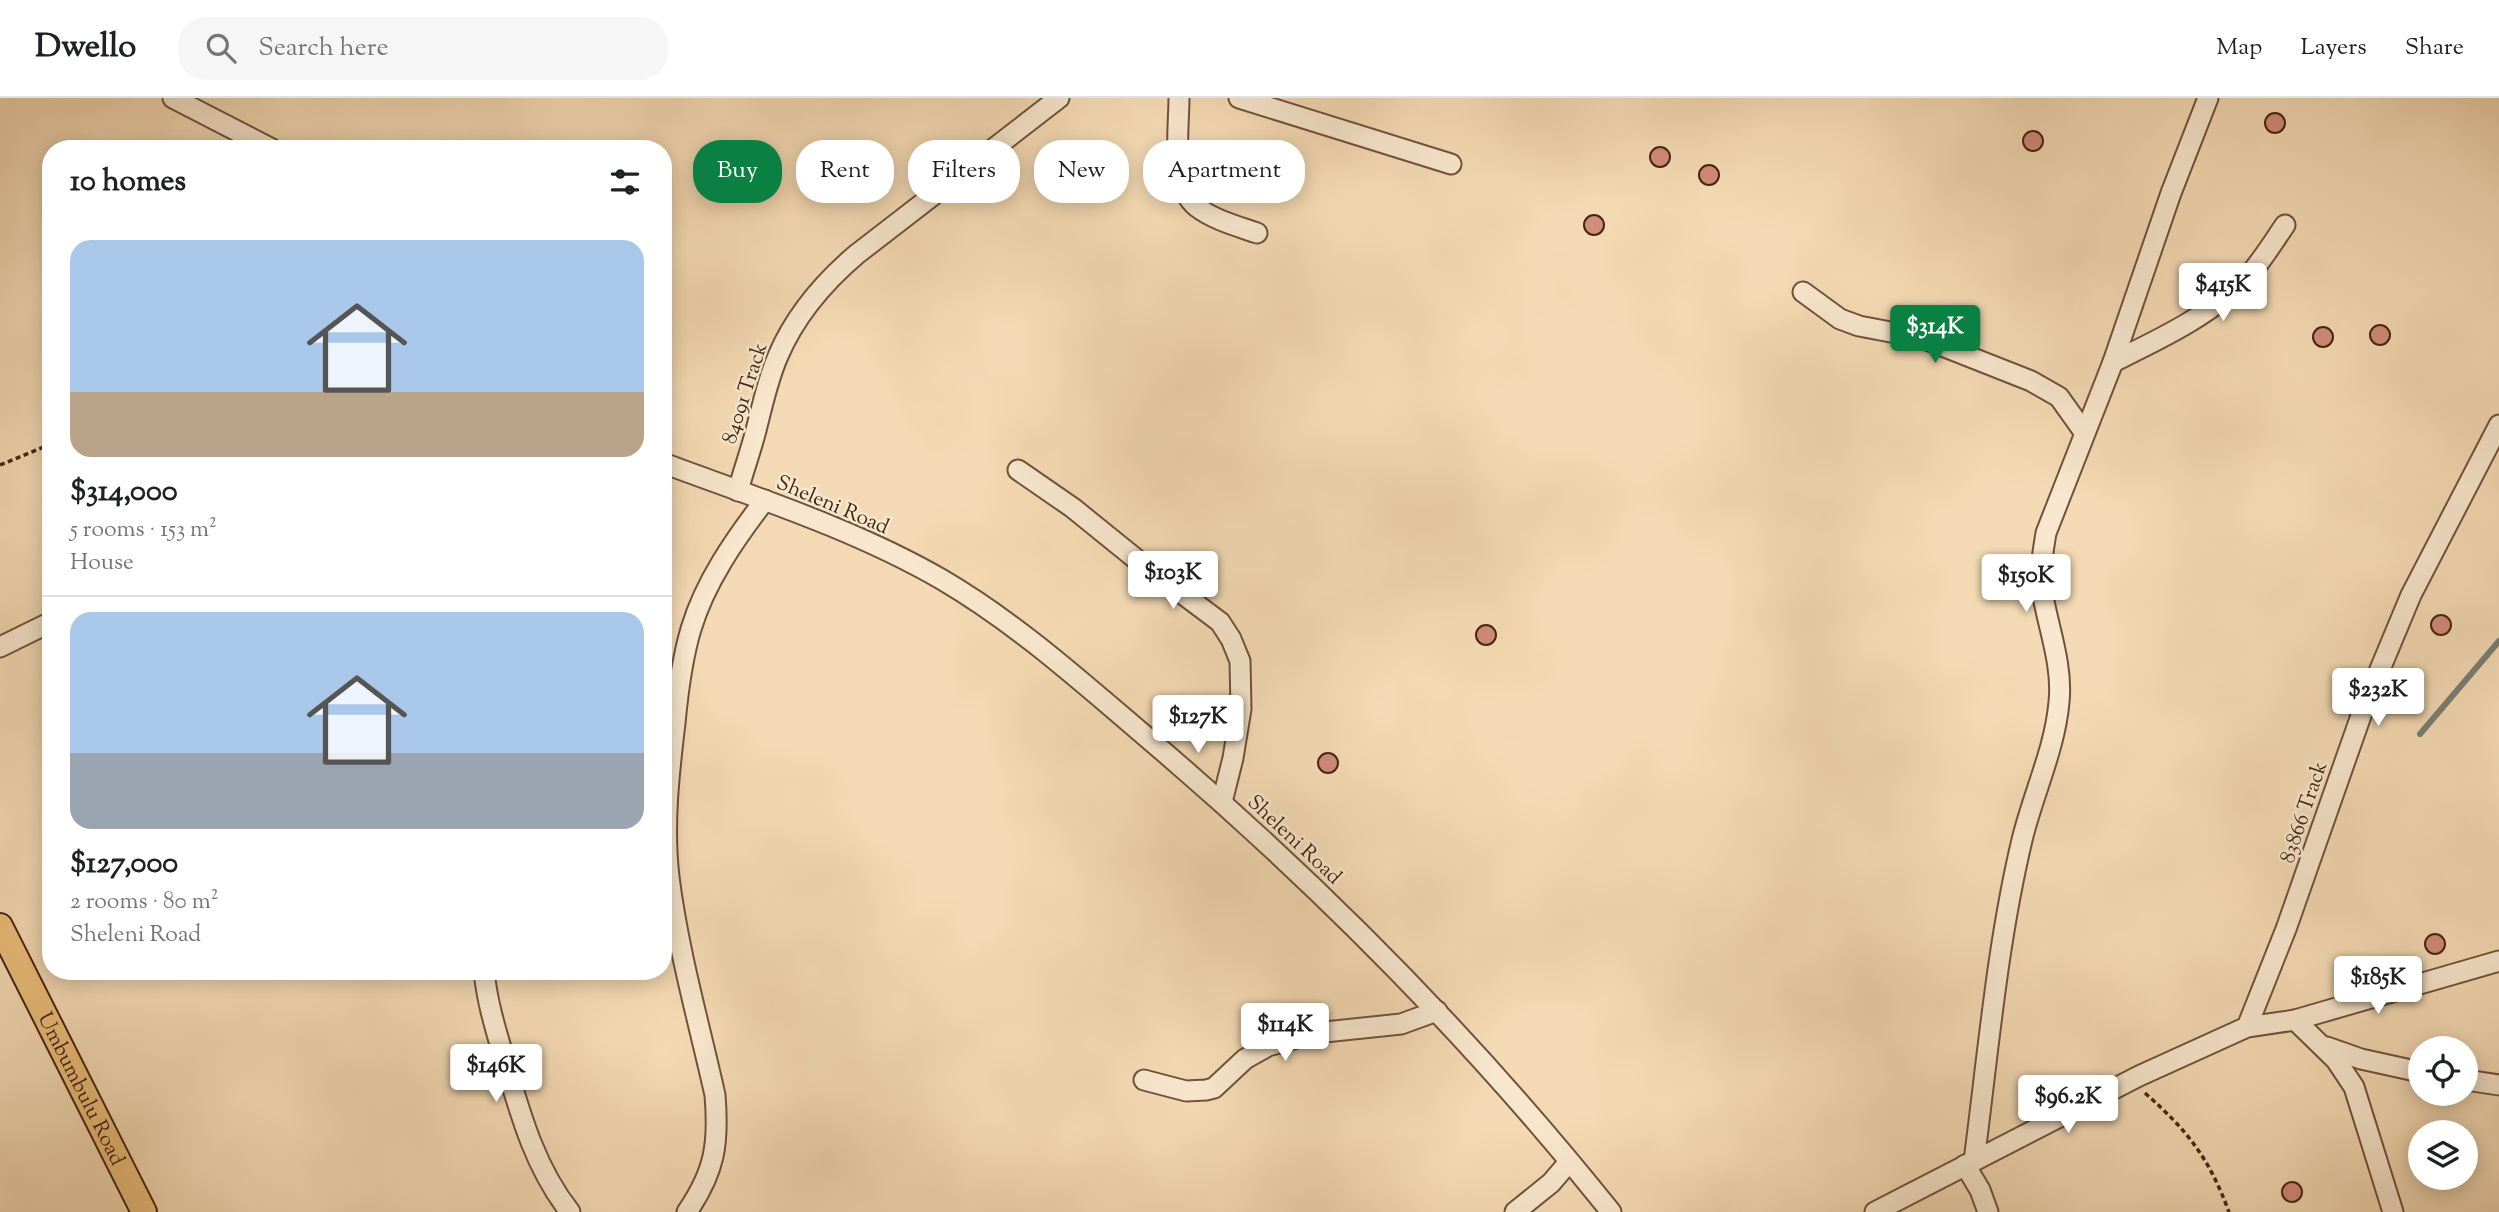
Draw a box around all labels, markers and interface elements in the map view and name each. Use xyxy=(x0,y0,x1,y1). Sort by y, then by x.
search box xyxy=(178,17,668,80)
text: Dwello xyxy=(35,24,136,72)
icon: search xyxy=(202,29,240,67)
text: Search here xyxy=(258,30,389,67)
text: Map xyxy=(2216,31,2262,65)
text: Layers xyxy=(2300,31,2367,65)
text: Share xyxy=(2405,31,2464,65)
chip: Buy xyxy=(693,140,782,203)
chip: Rent xyxy=(796,140,894,203)
chip: Filters xyxy=(908,140,1020,203)
chip: New xyxy=(1034,140,1129,203)
chip: Apartment xyxy=(1143,140,1305,203)
text: 10 homes xyxy=(70,161,186,204)
icon: filters xyxy=(606,163,644,201)
pin: $415K xyxy=(2174,264,2272,323)
text: $415K xyxy=(2195,269,2251,302)
icon: home xyxy=(294,285,420,411)
pin: $314K xyxy=(1886,306,1984,365)
text: $314K xyxy=(1906,311,1964,344)
street label: 84091 Track xyxy=(715,339,777,448)
street label: Sheleni Road xyxy=(771,469,893,543)
text: $314,000 xyxy=(70,471,178,514)
text: 5 rooms · 153 m² xyxy=(70,514,217,547)
text: House xyxy=(70,547,134,580)
pin: $103K xyxy=(1124,552,1222,611)
pin: $150K xyxy=(1977,554,2075,614)
text: $103K xyxy=(1144,557,1202,590)
text: $150K xyxy=(1998,560,2054,593)
icon: home xyxy=(294,657,420,783)
pin: $232K xyxy=(2329,668,2427,728)
text: $232K xyxy=(2348,674,2408,707)
pin: $127K xyxy=(1149,696,1247,755)
text: $127K xyxy=(1168,701,1228,734)
street label: 83866 Track xyxy=(2273,757,2336,868)
street label: Sheleni Road xyxy=(1240,789,1348,892)
text: $127,000 xyxy=(70,843,178,886)
text: 2 rooms · 80 m² xyxy=(70,886,218,919)
text: Sheleni Road xyxy=(70,919,201,952)
pin: $185K xyxy=(2329,956,2427,1016)
text: $185K xyxy=(2350,962,2406,995)
pin: $114K xyxy=(1236,1004,1334,1063)
street label: Umbumbulu Road xyxy=(29,1008,131,1171)
text: $114K xyxy=(1257,1009,1313,1042)
map controls xyxy=(2408,1036,2478,1190)
button: locate xyxy=(2408,1036,2478,1106)
pin: $146K xyxy=(447,1044,545,1104)
text: $146K xyxy=(466,1050,526,1083)
pin: $96.2K xyxy=(2011,1076,2125,1135)
text: $96.2K xyxy=(2034,1081,2102,1114)
button: layers xyxy=(2408,1120,2478,1190)

